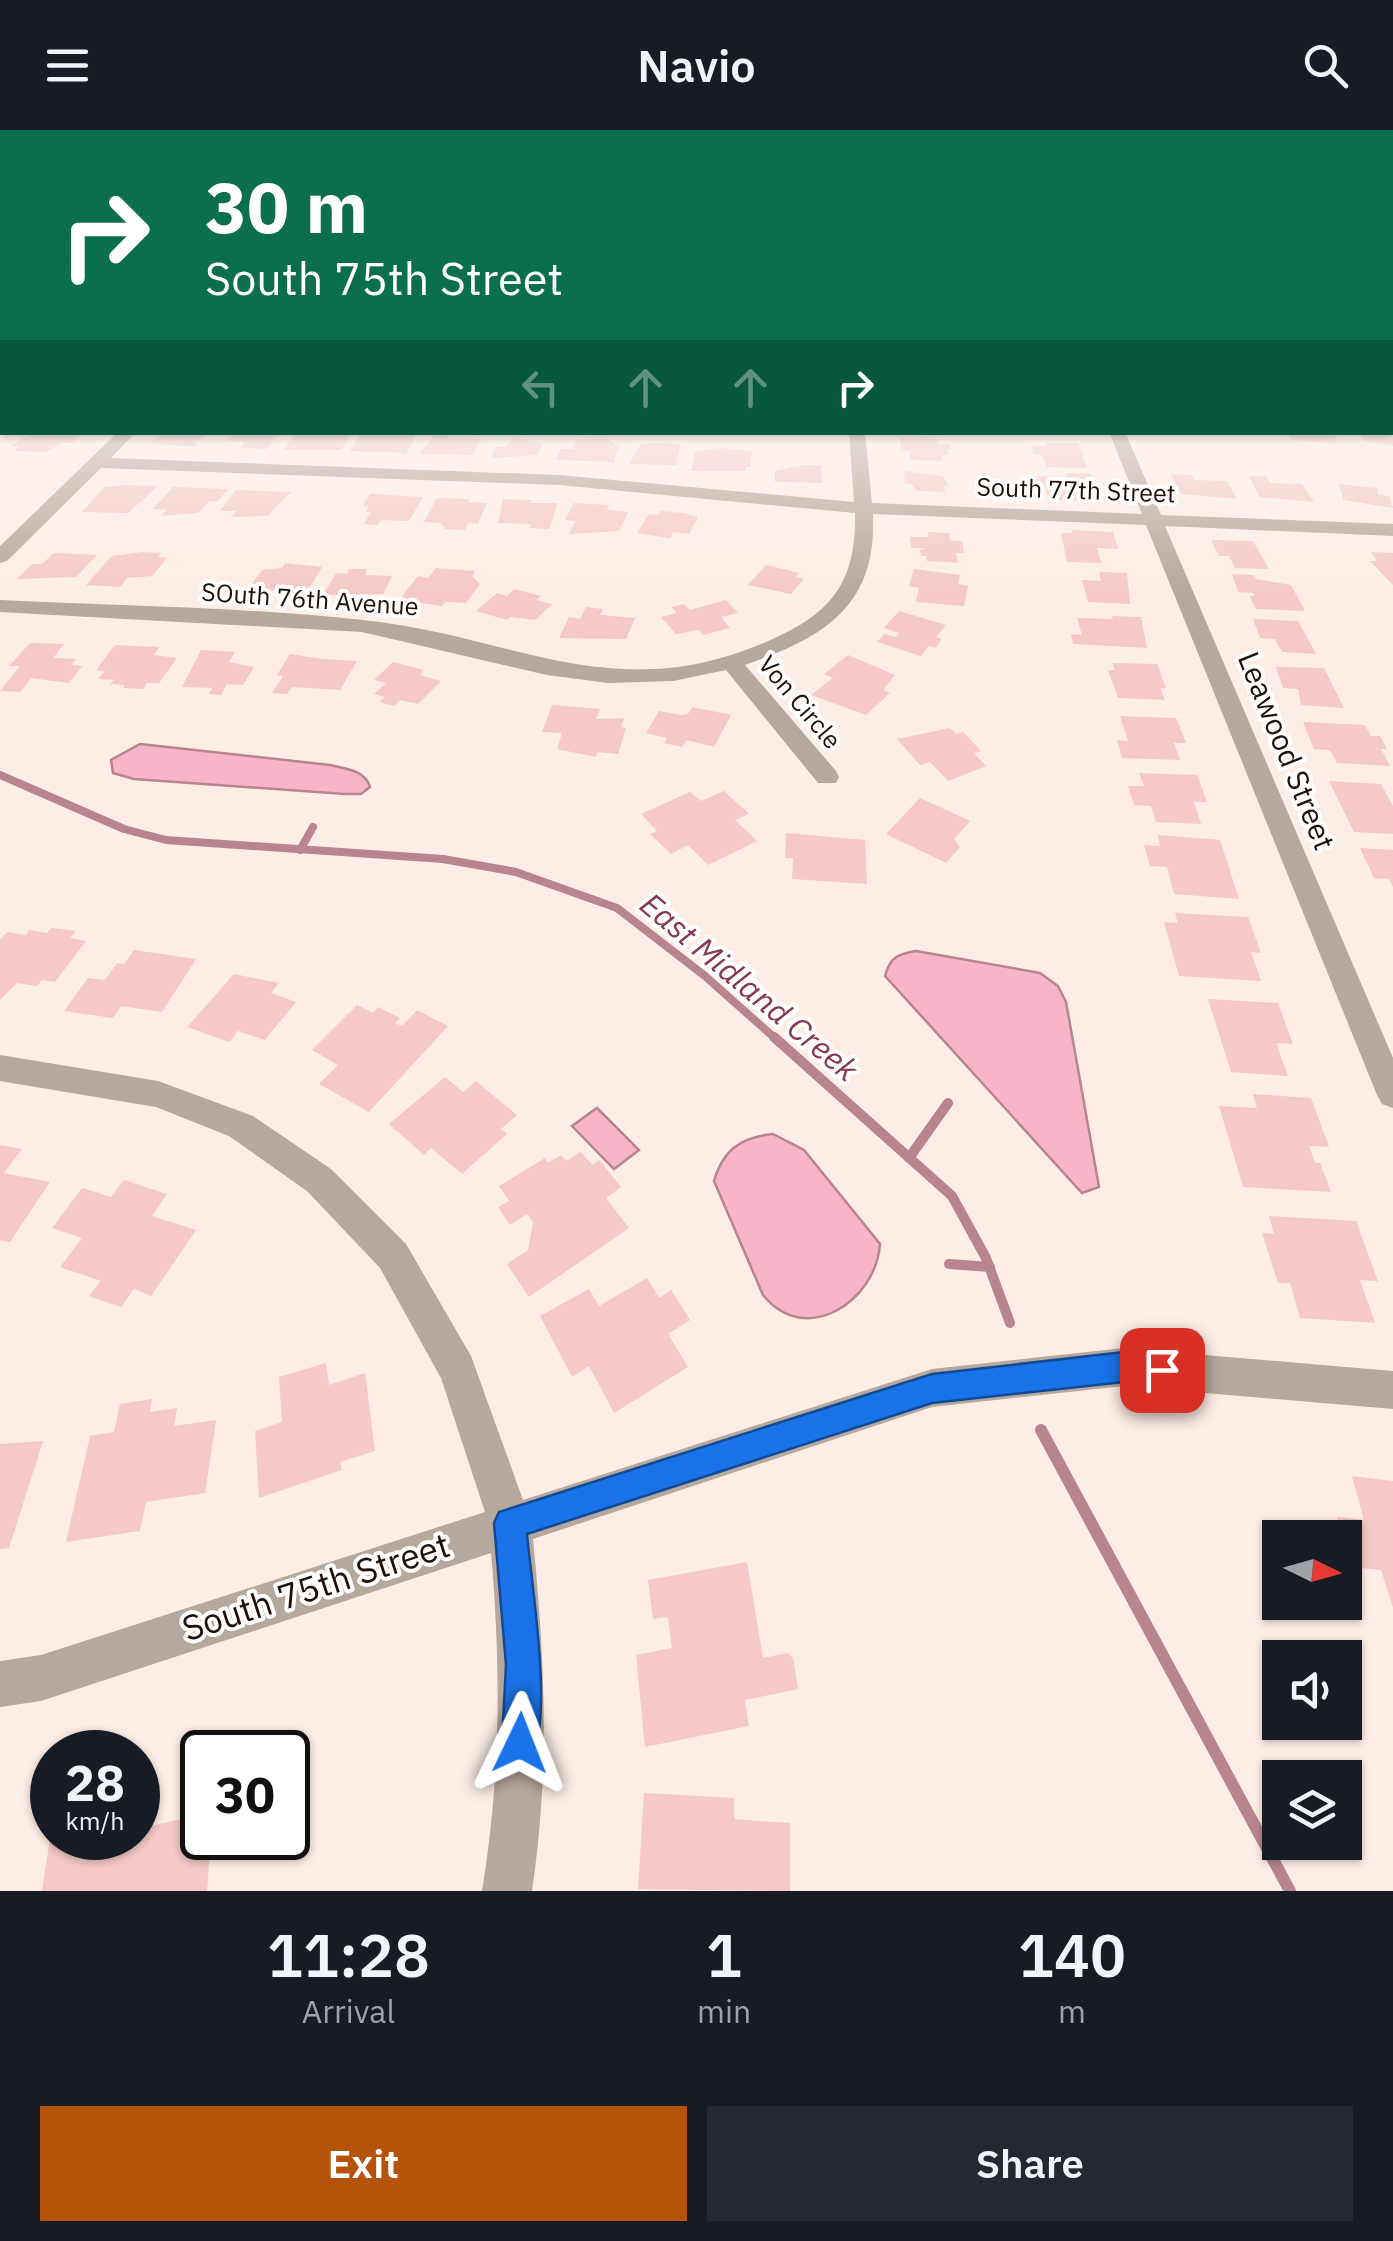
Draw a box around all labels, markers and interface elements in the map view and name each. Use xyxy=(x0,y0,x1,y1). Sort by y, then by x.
text: Navio xyxy=(637,36,756,94)
icon: menu xyxy=(40,38,95,93)
icon: search xyxy=(1298,38,1353,93)
text: 30 m xyxy=(205,161,368,252)
icon: right xyxy=(40,170,170,300)
text: South 75th Street xyxy=(205,249,563,307)
icon: left xyxy=(513,360,568,415)
icon: ahead xyxy=(618,360,673,415)
icon: ahead xyxy=(723,360,778,415)
icon: right xyxy=(828,360,883,415)
street label: South 77th Street xyxy=(976,470,1176,509)
street label: SOuth 76th Avenue xyxy=(200,574,420,623)
street label: Leawood Street xyxy=(1230,646,1345,855)
street label: Von Circle xyxy=(752,648,849,755)
water label: East Midland Creek xyxy=(632,883,868,1091)
pin xyxy=(1120,1328,1205,1413)
icon: arrive xyxy=(1135,1343,1190,1398)
north arrow xyxy=(1262,1520,1362,1620)
map controls xyxy=(1262,1520,1362,1860)
street label: South 75th Street xyxy=(176,1521,455,1651)
button: sound xyxy=(1262,1640,1362,1740)
position arrow xyxy=(468,1691,572,1795)
speed limit sign: 30 xyxy=(180,1730,310,1860)
text: 28 xyxy=(65,1750,125,1815)
button: layers xyxy=(1262,1760,1362,1860)
text: km/h xyxy=(66,1804,124,1837)
text: 11:28 xyxy=(267,1915,430,1994)
text: 1 xyxy=(706,1915,742,1994)
text: 140 xyxy=(1018,1915,1126,1994)
text: Arrival xyxy=(302,1990,395,2032)
text: min xyxy=(697,1990,751,2032)
text: m xyxy=(1058,1990,1086,2032)
button: Exit xyxy=(40,2106,687,2221)
button: Share xyxy=(707,2106,1353,2221)

